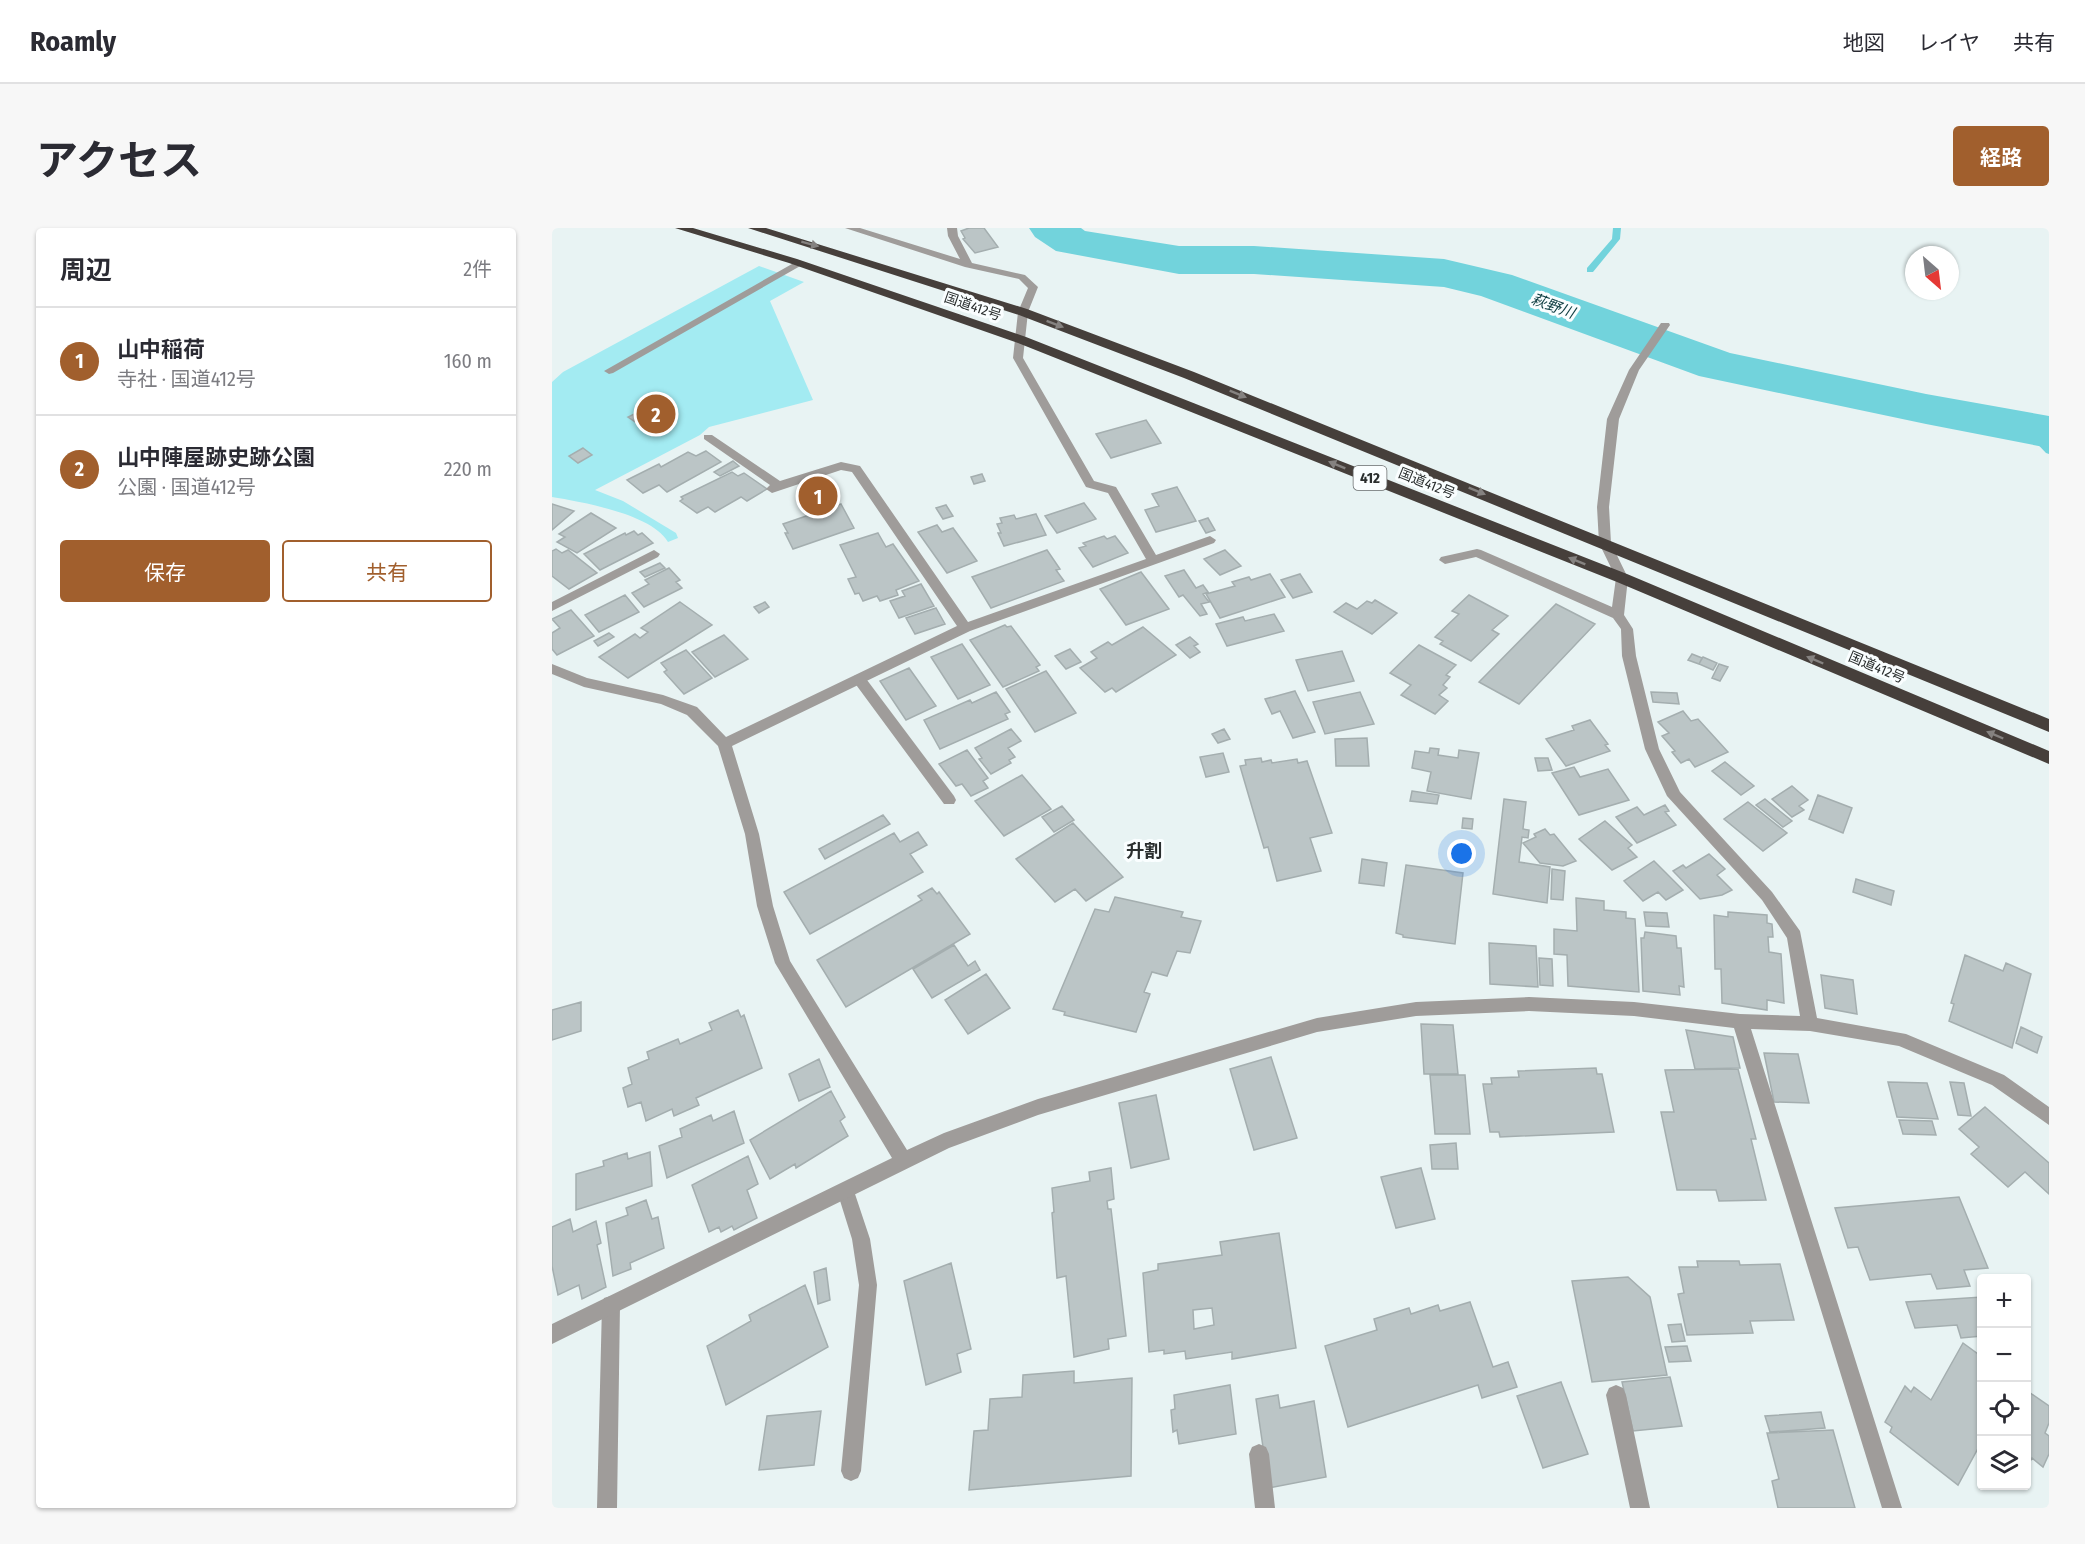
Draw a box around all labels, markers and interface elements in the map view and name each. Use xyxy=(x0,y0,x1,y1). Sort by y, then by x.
text: Roamly xyxy=(30,25,116,58)
text: 地図 xyxy=(1843,30,1885,56)
text: レイヤ xyxy=(1918,30,1980,56)
text: 共有 xyxy=(2013,30,2055,56)
button: 経路 xyxy=(1953,126,2049,186)
text: アクセス xyxy=(36,136,202,186)
one-way arrow xyxy=(801,240,819,249)
north arrow xyxy=(1905,246,1959,300)
text: 周辺 xyxy=(60,255,112,286)
text: 2件 xyxy=(463,257,492,281)
street label: 国道412号 xyxy=(942,289,1004,324)
water label: 萩野川 xyxy=(1529,290,1579,323)
one-way arrow xyxy=(1047,320,1065,330)
text: 山中稲荷 xyxy=(117,336,205,363)
text: 1 xyxy=(75,349,84,373)
text: 160 m xyxy=(444,349,492,373)
text: 寺社 · 国道412号 xyxy=(117,367,256,391)
one-way arrow xyxy=(1229,389,1247,399)
pin: 2 xyxy=(636,392,676,436)
text: 山中陣屋跡史跡公園 xyxy=(117,444,315,471)
text: 2 xyxy=(75,457,84,481)
text: 220 m xyxy=(444,457,492,481)
one-way arrow xyxy=(1328,460,1346,470)
street label: 国道412号 xyxy=(1396,464,1458,503)
road number: 412 xyxy=(1354,466,1386,490)
pin: 1 xyxy=(798,474,838,518)
text: 公園 · 国道412号 xyxy=(117,475,256,499)
one-way arrow xyxy=(1468,486,1486,496)
button: 保存 xyxy=(60,540,270,602)
button: 共有 xyxy=(282,540,492,602)
one-way arrow xyxy=(1568,555,1586,565)
street label: 国道412号 xyxy=(1846,648,1908,687)
one-way arrow xyxy=(1807,655,1824,664)
one-way arrow xyxy=(1986,730,2004,739)
your location xyxy=(1447,839,1476,868)
district label: 升割 xyxy=(1126,840,1162,862)
map controls xyxy=(1977,1274,2031,1490)
button: + xyxy=(1977,1274,2031,1328)
button: − xyxy=(1977,1328,2031,1382)
button: locate xyxy=(1977,1382,2031,1436)
button: layers xyxy=(1977,1436,2031,1490)

